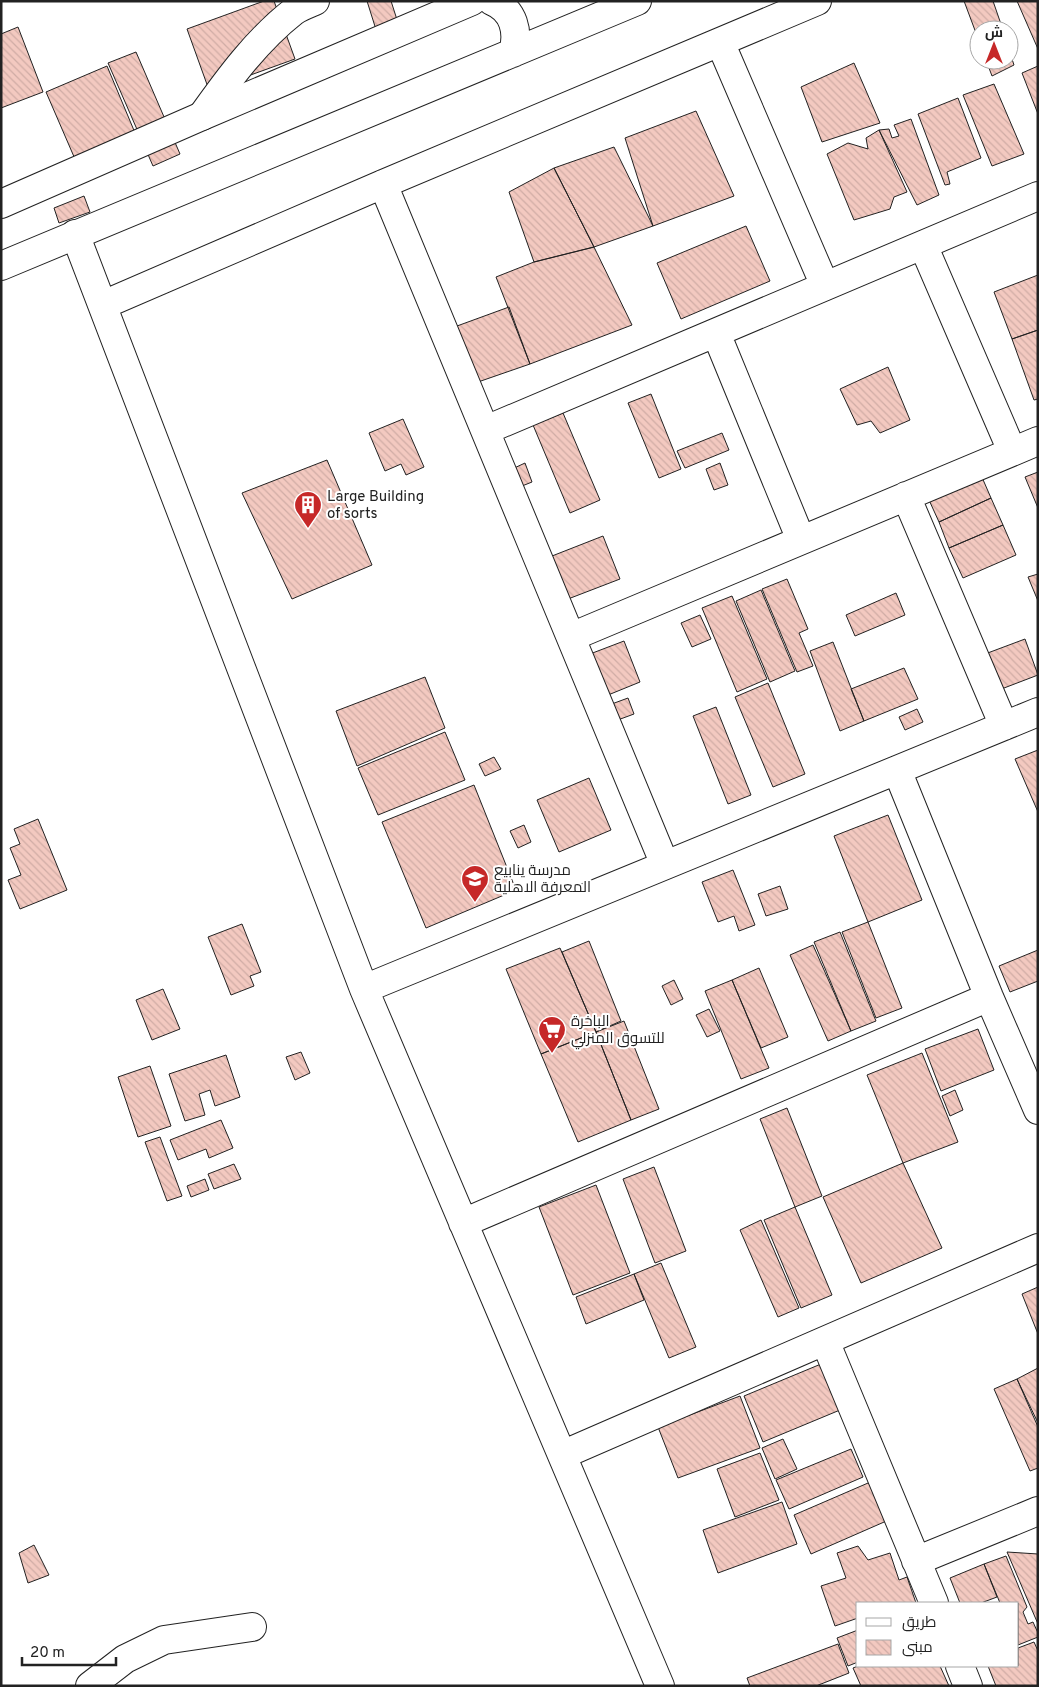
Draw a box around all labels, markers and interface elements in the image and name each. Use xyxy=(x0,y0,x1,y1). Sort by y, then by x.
north arrow xyxy=(969,20,1019,70)
text: ش xyxy=(985,24,1003,42)
place label: Large Building of sorts xyxy=(327,488,424,524)
building icon: Large Building of sorts xyxy=(293,490,323,529)
place label: مدرسة ينابيع المعرفة الاهلية xyxy=(494,862,591,898)
school or university icon: مدرسة ينابيع المعرفة الاهلية xyxy=(460,864,490,903)
place label: الباخرة للتسوق المنزلي xyxy=(571,1013,665,1050)
supermarket icon: الباخرة للتسوق المنزلي xyxy=(537,1015,567,1054)
legend xyxy=(856,1602,1019,1667)
text: طريق xyxy=(902,1614,936,1633)
scale bar xyxy=(22,1634,116,1666)
text: مبنى xyxy=(902,1639,933,1658)
text: 20 m xyxy=(30,1644,65,1663)

